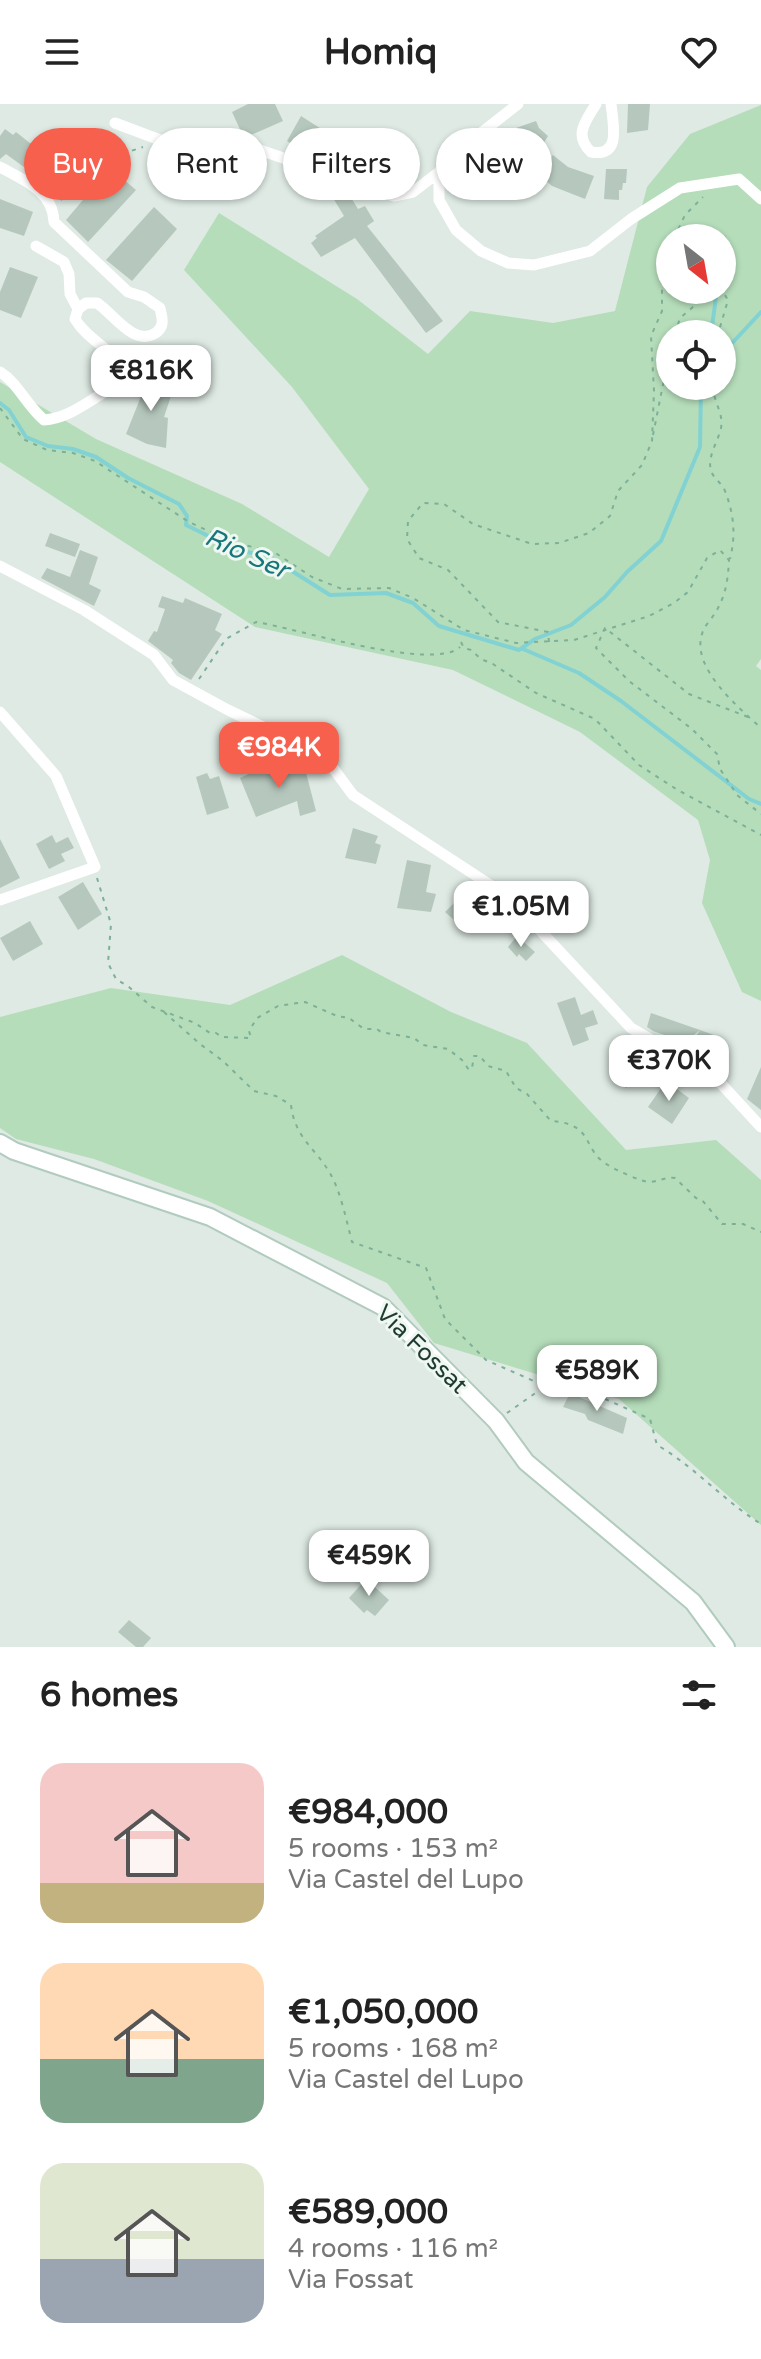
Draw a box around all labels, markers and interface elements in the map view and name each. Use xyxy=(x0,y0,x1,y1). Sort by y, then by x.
icon: menu xyxy=(40,30,84,74)
icon: heart xyxy=(677,30,721,74)
text: Homiq xyxy=(324,31,437,74)
chip: Buy xyxy=(24,128,131,200)
chip: Rent xyxy=(147,128,267,200)
chip: Filters xyxy=(283,128,420,200)
chip: New xyxy=(436,128,552,200)
north arrow xyxy=(656,224,736,304)
map controls xyxy=(656,224,736,400)
button: locate xyxy=(656,320,736,400)
pin: €816K xyxy=(95,345,207,413)
text: €816K xyxy=(109,355,193,386)
water label: Rio Ser xyxy=(200,521,296,587)
pin: €984K xyxy=(223,722,335,790)
text: €984K xyxy=(237,732,321,763)
pin: €1.05M xyxy=(456,881,586,949)
text: €1.05M xyxy=(472,891,570,922)
pin: €370K xyxy=(613,1035,725,1103)
text: €370K xyxy=(627,1045,711,1076)
street label: Via Fossat xyxy=(370,1299,473,1400)
pin: €589K xyxy=(541,1345,653,1413)
text: €589K xyxy=(555,1355,639,1386)
pin: €459K xyxy=(313,1530,425,1598)
text: €459K xyxy=(327,1540,411,1571)
icon: filters xyxy=(677,1673,721,1717)
text: 6 homes xyxy=(40,1675,178,1716)
text: €984,000 xyxy=(288,1792,448,1833)
icon: home xyxy=(104,1795,200,1891)
text: 5 rooms · 153 m² xyxy=(288,1833,498,1864)
text: Via Castel del Lupo xyxy=(288,1864,524,1895)
text: €1,050,000 xyxy=(288,1992,478,2033)
icon: home xyxy=(104,1995,200,2091)
text: 5 rooms · 168 m² xyxy=(288,2033,498,2064)
text: Via Castel del Lupo xyxy=(288,2064,524,2095)
text: €589,000 xyxy=(288,2192,448,2233)
icon: home xyxy=(104,2195,200,2291)
text: 4 rooms · 116 m² xyxy=(288,2233,498,2264)
text: Via Fossat xyxy=(288,2264,413,2295)

